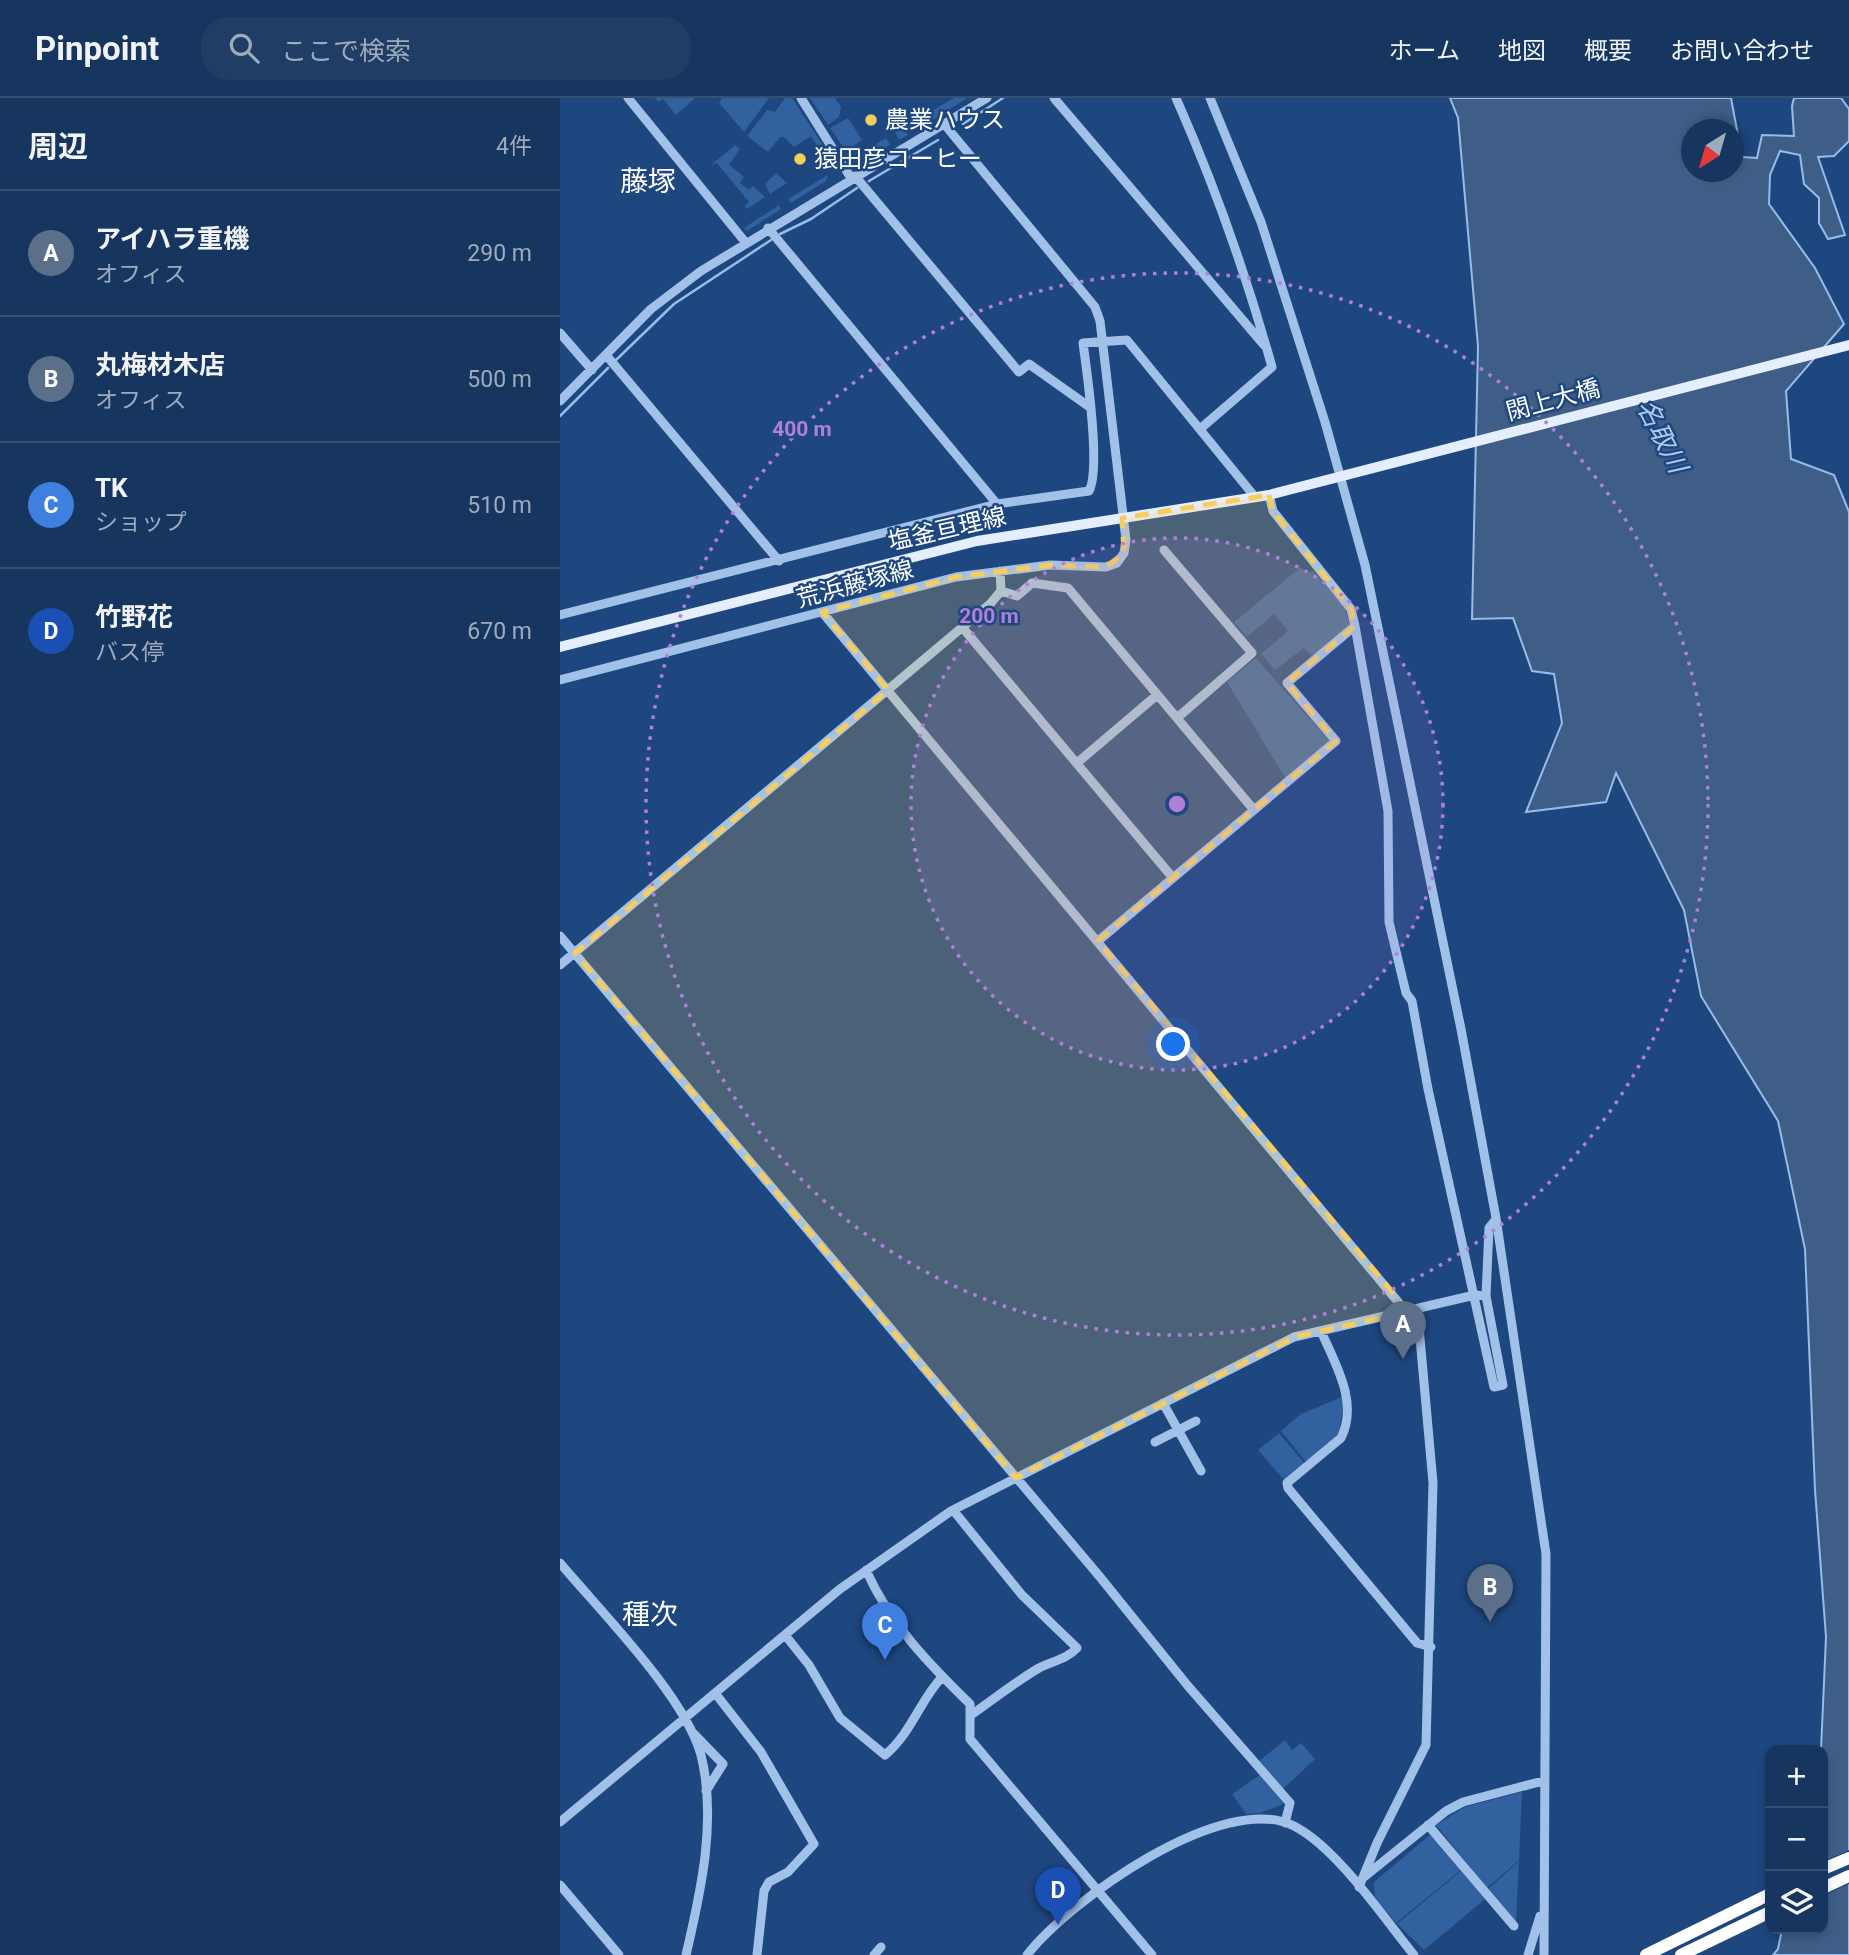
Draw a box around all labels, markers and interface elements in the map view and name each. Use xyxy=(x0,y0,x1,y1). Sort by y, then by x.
search box xyxy=(201,17,691,80)
text: Pinpoint xyxy=(35,29,159,68)
icon: search xyxy=(225,29,263,67)
text: ここで検索 xyxy=(281,36,411,66)
text: ホーム xyxy=(1389,37,1460,65)
text: 地図 xyxy=(1498,37,1546,65)
text: 概要 xyxy=(1584,37,1632,65)
text: お問い合わせ xyxy=(1670,37,1814,65)
place label: 農業ハウス xyxy=(885,106,1005,134)
marker: 農業ハウス xyxy=(863,112,879,128)
north arrow xyxy=(1681,119,1744,182)
text: 周辺 xyxy=(28,129,88,164)
text: 4件 xyxy=(496,133,532,160)
place label: 猿田彦コーヒー xyxy=(814,145,982,173)
marker: 猿田彦コーヒー xyxy=(792,151,808,167)
district label: 藤塚 xyxy=(620,165,676,198)
text: アイハラ重機 xyxy=(95,224,249,254)
text: A xyxy=(43,240,59,267)
text: 290 m xyxy=(467,240,532,267)
text: オフィス xyxy=(95,261,187,288)
text: 丸梅材木店 xyxy=(95,350,225,380)
text: B xyxy=(44,366,58,393)
text: 500 m xyxy=(467,366,532,393)
street label: 閖上大橋 xyxy=(1503,374,1603,426)
text: オフィス xyxy=(95,387,187,414)
water label: 名取川 xyxy=(1631,394,1694,480)
text: 400 m xyxy=(772,417,832,441)
text: TK xyxy=(95,473,128,503)
text: C xyxy=(43,492,59,519)
text: 510 m xyxy=(467,492,532,519)
street label: 塩釜亘理線 xyxy=(885,502,1009,556)
text: ショップ xyxy=(95,509,187,536)
street label: 荒浜藤塚線 xyxy=(793,555,917,613)
text: 竹野花 xyxy=(95,602,173,632)
text: 200 m xyxy=(959,604,1019,628)
text: D xyxy=(44,618,58,645)
text: 670 m xyxy=(467,618,532,645)
text: バス停 xyxy=(95,639,164,666)
centre of rings xyxy=(1165,792,1189,816)
your location xyxy=(1156,1027,1190,1061)
pin: A xyxy=(1380,1301,1426,1359)
pin: B xyxy=(1467,1564,1513,1622)
district label: 種次 xyxy=(622,1598,678,1631)
pin: C xyxy=(862,1602,908,1660)
map controls xyxy=(1765,1745,1828,1934)
button: + xyxy=(1765,1745,1828,1808)
button: − xyxy=(1765,1808,1828,1871)
pin: D xyxy=(1035,1867,1081,1925)
button: layers xyxy=(1765,1871,1828,1934)

